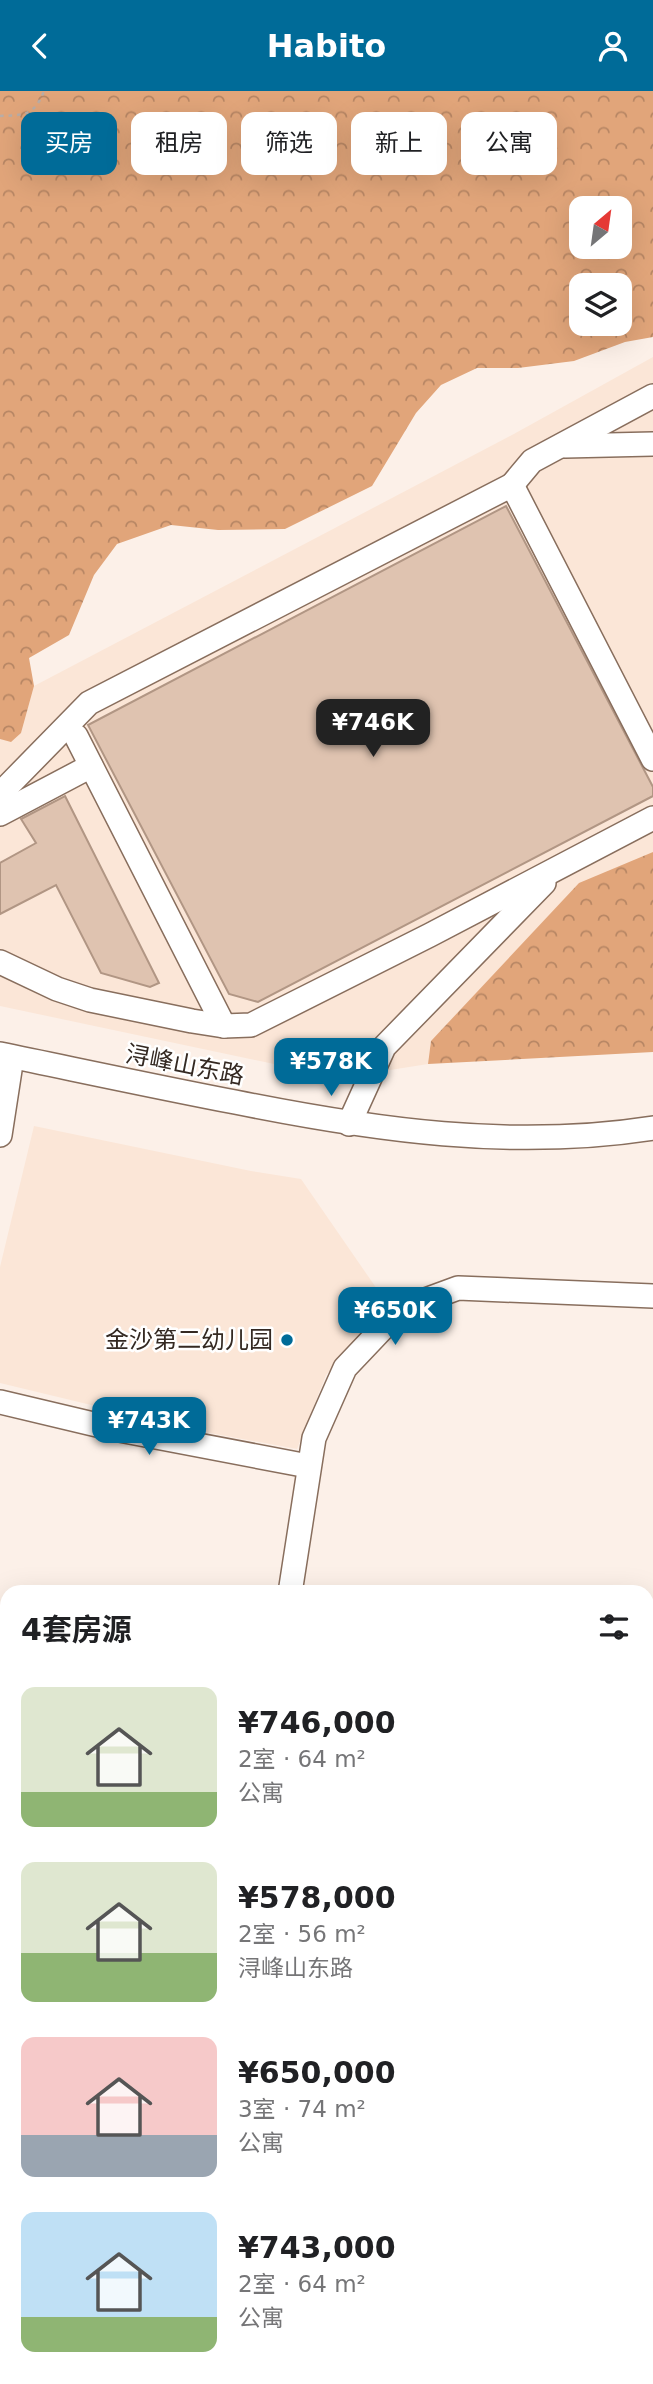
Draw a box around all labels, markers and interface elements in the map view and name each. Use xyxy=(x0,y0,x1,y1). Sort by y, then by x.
icon: back xyxy=(21,27,59,65)
text: Habito xyxy=(267,27,386,65)
icon: person xyxy=(594,27,632,65)
chip: 买房 xyxy=(21,112,117,175)
chip: 租房 xyxy=(131,112,227,175)
chip: 筛选 xyxy=(241,112,337,175)
chip: 新上 xyxy=(351,112,447,175)
chip: 公寓 xyxy=(461,112,557,175)
north arrow xyxy=(569,196,632,259)
map controls xyxy=(569,196,632,336)
button: layers xyxy=(569,273,632,336)
pin: ¥746K xyxy=(324,699,422,759)
text: ¥746K xyxy=(332,709,414,735)
pin: ¥578K xyxy=(282,1039,380,1098)
street label: 浔峰山东路 xyxy=(123,1040,247,1090)
text: ¥578K xyxy=(290,1048,372,1074)
pin: ¥650K xyxy=(346,1287,444,1347)
text: ¥650K xyxy=(354,1297,436,1323)
place label: 金沙第二幼儿园 xyxy=(105,1326,273,1354)
marker: 金沙第二幼儿园 xyxy=(279,1332,295,1348)
pin: ¥743K xyxy=(100,1397,198,1457)
text: ¥743K xyxy=(108,1407,190,1433)
icon: filters xyxy=(595,1608,633,1646)
text: 4套房源 xyxy=(21,1612,132,1647)
text: ¥746,000 xyxy=(238,1705,396,1740)
icon: home xyxy=(77,1715,161,1799)
text: 2室 · 64 m² xyxy=(238,1746,366,1772)
text: 公寓 xyxy=(238,1780,284,1806)
text: ¥578,000 xyxy=(238,1880,396,1915)
icon: home xyxy=(77,1890,161,1974)
text: 2室 · 56 m² xyxy=(238,1921,366,1947)
text: 浔峰山东路 xyxy=(238,1955,353,1981)
text: ¥650,000 xyxy=(238,2055,396,2090)
icon: home xyxy=(77,2065,161,2149)
text: 3室 · 74 m² xyxy=(238,2096,366,2122)
text: 公寓 xyxy=(238,2130,284,2156)
text: ¥743,000 xyxy=(238,2230,396,2265)
icon: home xyxy=(77,2240,161,2324)
text: 2室 · 64 m² xyxy=(238,2271,366,2297)
text: 公寓 xyxy=(238,2305,284,2331)

